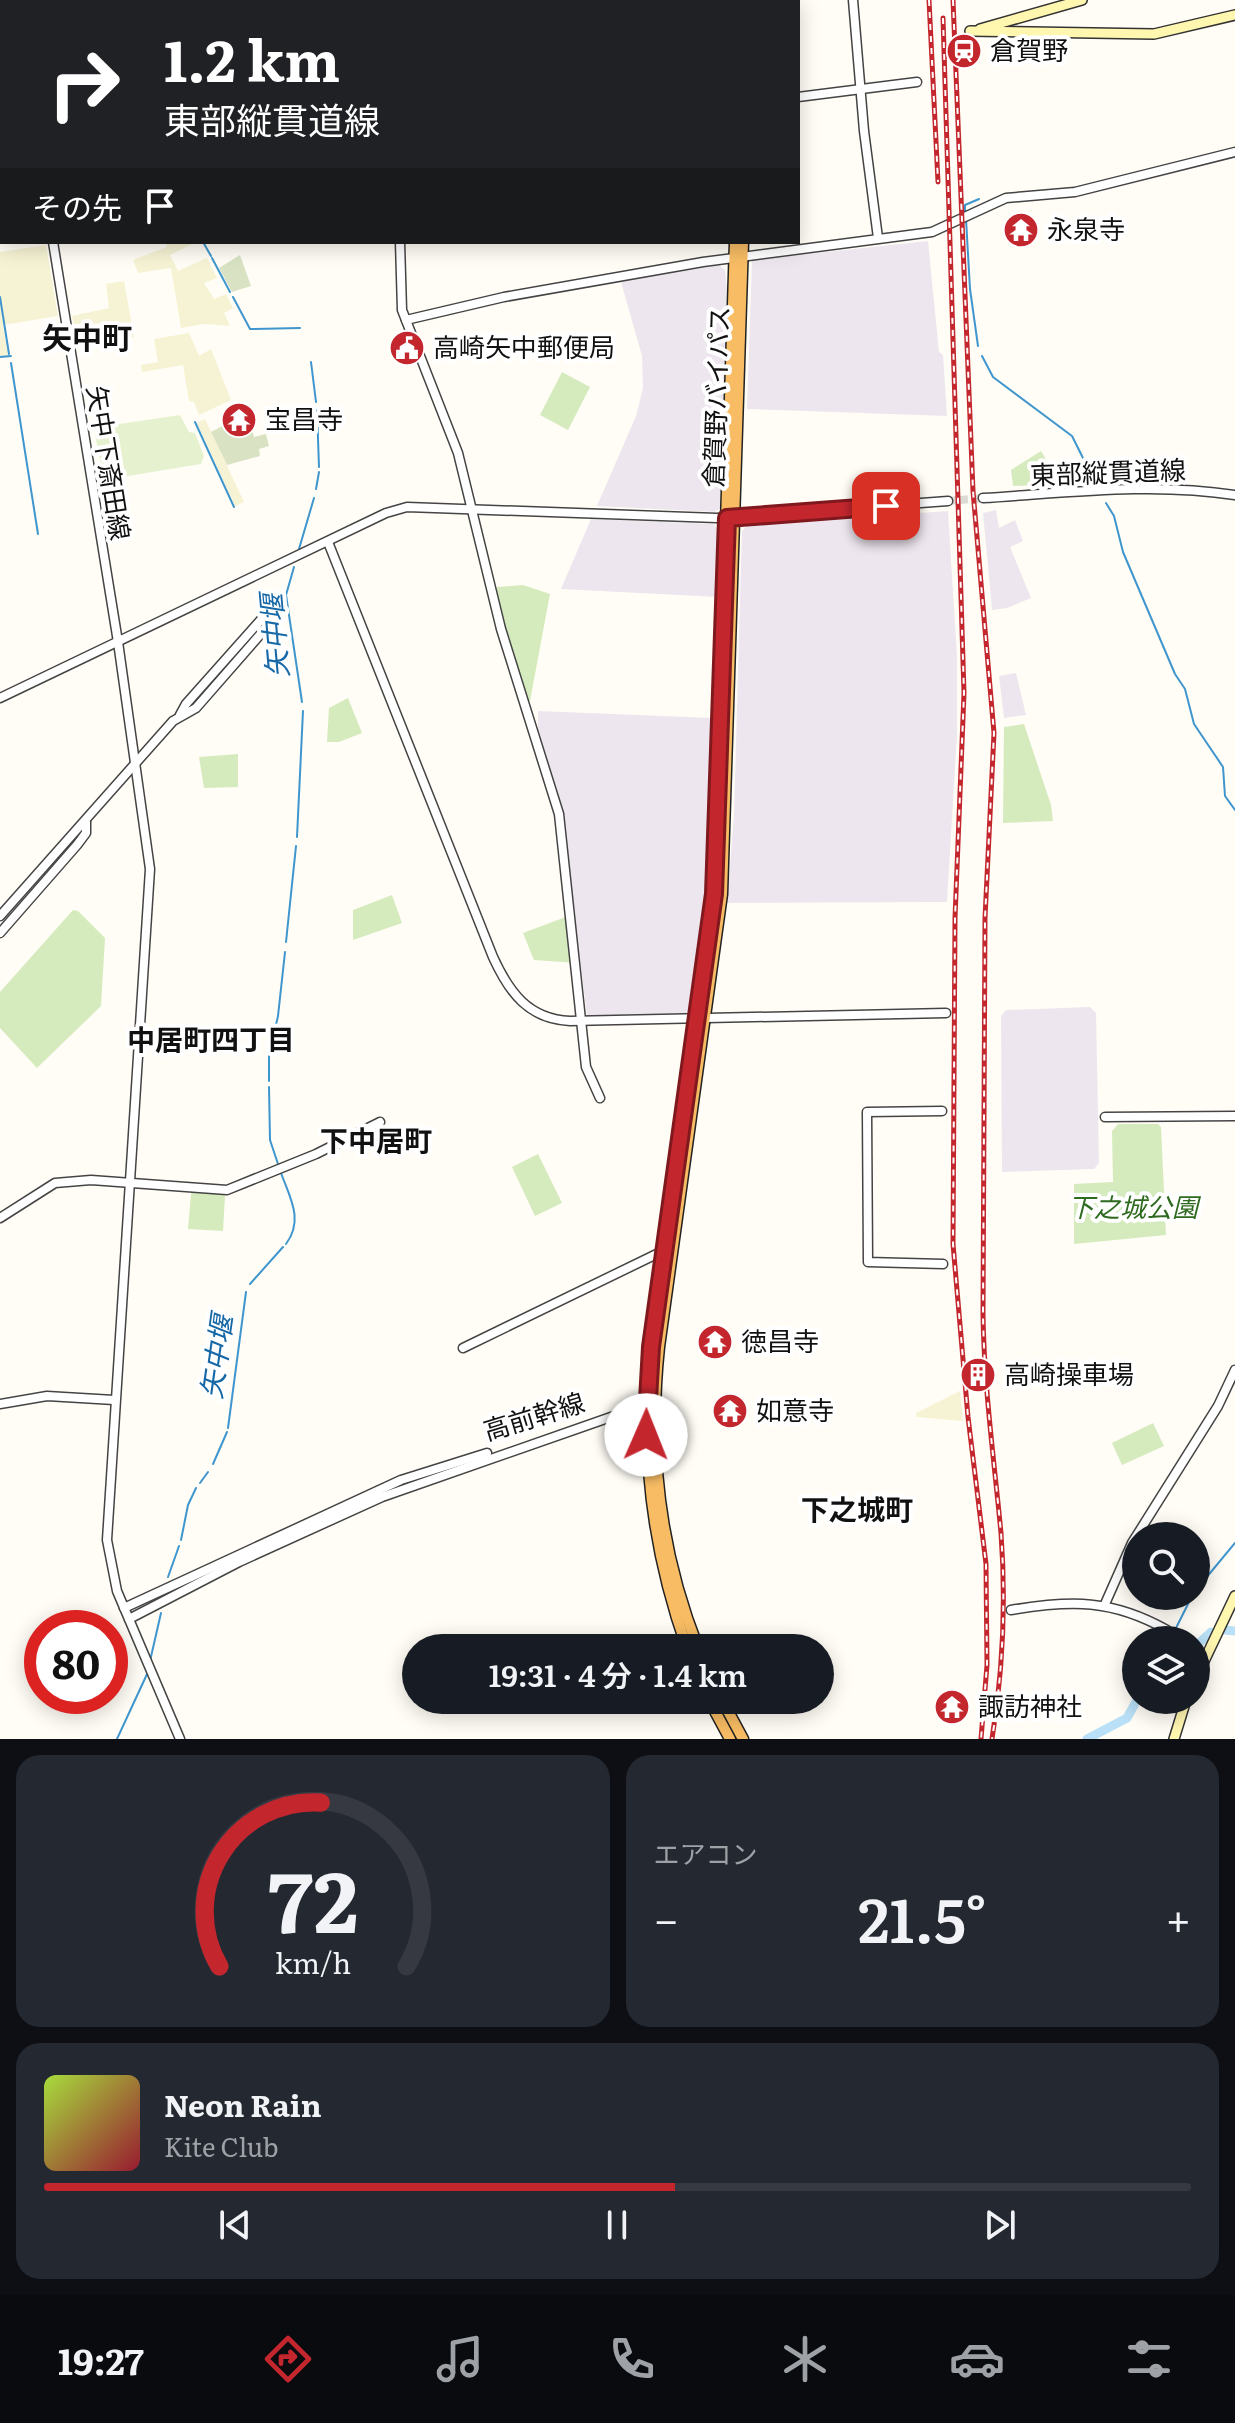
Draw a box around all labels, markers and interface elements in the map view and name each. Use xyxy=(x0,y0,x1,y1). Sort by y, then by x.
text: 1.2 km xyxy=(164,16,340,99)
place label: 倉賀野 xyxy=(990,29,1068,68)
icon: right xyxy=(32,32,136,136)
station icon: 倉賀野 xyxy=(945,32,983,70)
text: 東部縦貫道線 xyxy=(164,92,380,145)
text: その先 xyxy=(32,184,122,228)
icon: arrive xyxy=(138,184,182,228)
place label: 永泉寺 xyxy=(1047,208,1125,247)
temple icon: 永泉寺 xyxy=(1002,211,1040,249)
street label: 倉賀野バイパス xyxy=(692,306,737,488)
district label: 矢中町 xyxy=(42,314,132,358)
place label: 高崎矢中郵便局 xyxy=(433,326,615,365)
public building icon: 高崎矢中郵便局 xyxy=(388,329,426,367)
street label: 矢中下斎田線 xyxy=(79,383,142,543)
place label: 宝昌寺 xyxy=(265,398,343,437)
temple icon: 宝昌寺 xyxy=(220,401,258,439)
street label: 東部縦貫道線 xyxy=(1029,448,1187,493)
pin xyxy=(852,472,920,540)
icon: arrive xyxy=(864,484,908,528)
water label: 矢中堰 xyxy=(248,588,298,680)
district label: 中居町四丁目 xyxy=(127,1017,295,1059)
district label: 下中居町 xyxy=(320,1118,432,1160)
park label: 下之城公園 xyxy=(1068,1186,1202,1225)
water label: 矢中堰 xyxy=(188,1307,242,1401)
place label: 徳昌寺 xyxy=(741,1320,819,1359)
temple icon: 徳昌寺 xyxy=(696,1323,734,1361)
place label: 高崎操車場 xyxy=(1004,1353,1134,1392)
building icon: 高崎操車場 xyxy=(959,1356,997,1394)
street label: 高前幹線 xyxy=(478,1381,589,1448)
place label: 如意寺 xyxy=(756,1389,834,1428)
temple icon: 如意寺 xyxy=(711,1392,749,1430)
position arrow xyxy=(604,1393,688,1477)
district label: 下之城町 xyxy=(801,1487,913,1529)
map controls xyxy=(1122,1522,1210,1714)
button: search xyxy=(1122,1522,1210,1610)
speed limit sign: 80 xyxy=(24,1610,128,1714)
button: layers xyxy=(1122,1626,1210,1714)
text: 19:31 · 4 分 · 1.4 km xyxy=(489,1652,747,1696)
place label: 諏訪神社 xyxy=(978,1685,1082,1724)
temple icon: 諏訪神社 xyxy=(933,1688,971,1726)
text: エアコン xyxy=(654,1833,758,1872)
text: 72 xyxy=(267,1835,358,1959)
text: 21.5° xyxy=(858,1872,986,1961)
text: − xyxy=(654,1884,679,1950)
text: + xyxy=(1165,1884,1191,1950)
text: km/h xyxy=(275,1940,351,1983)
text: Neon Rain xyxy=(164,2082,322,2126)
text: Kite Club xyxy=(164,2126,279,2165)
icon: previous xyxy=(213,2203,257,2247)
icon: pause xyxy=(595,2203,639,2247)
icon: next xyxy=(978,2203,1022,2247)
icon: directions xyxy=(260,2331,316,2387)
icon: music xyxy=(432,2331,488,2387)
icon: phone xyxy=(604,2331,660,2387)
icon: climate xyxy=(777,2331,833,2387)
icon: car xyxy=(949,2331,1005,2387)
icon: filters xyxy=(1121,2331,1177,2387)
text: 19:27 xyxy=(58,2333,144,2386)

